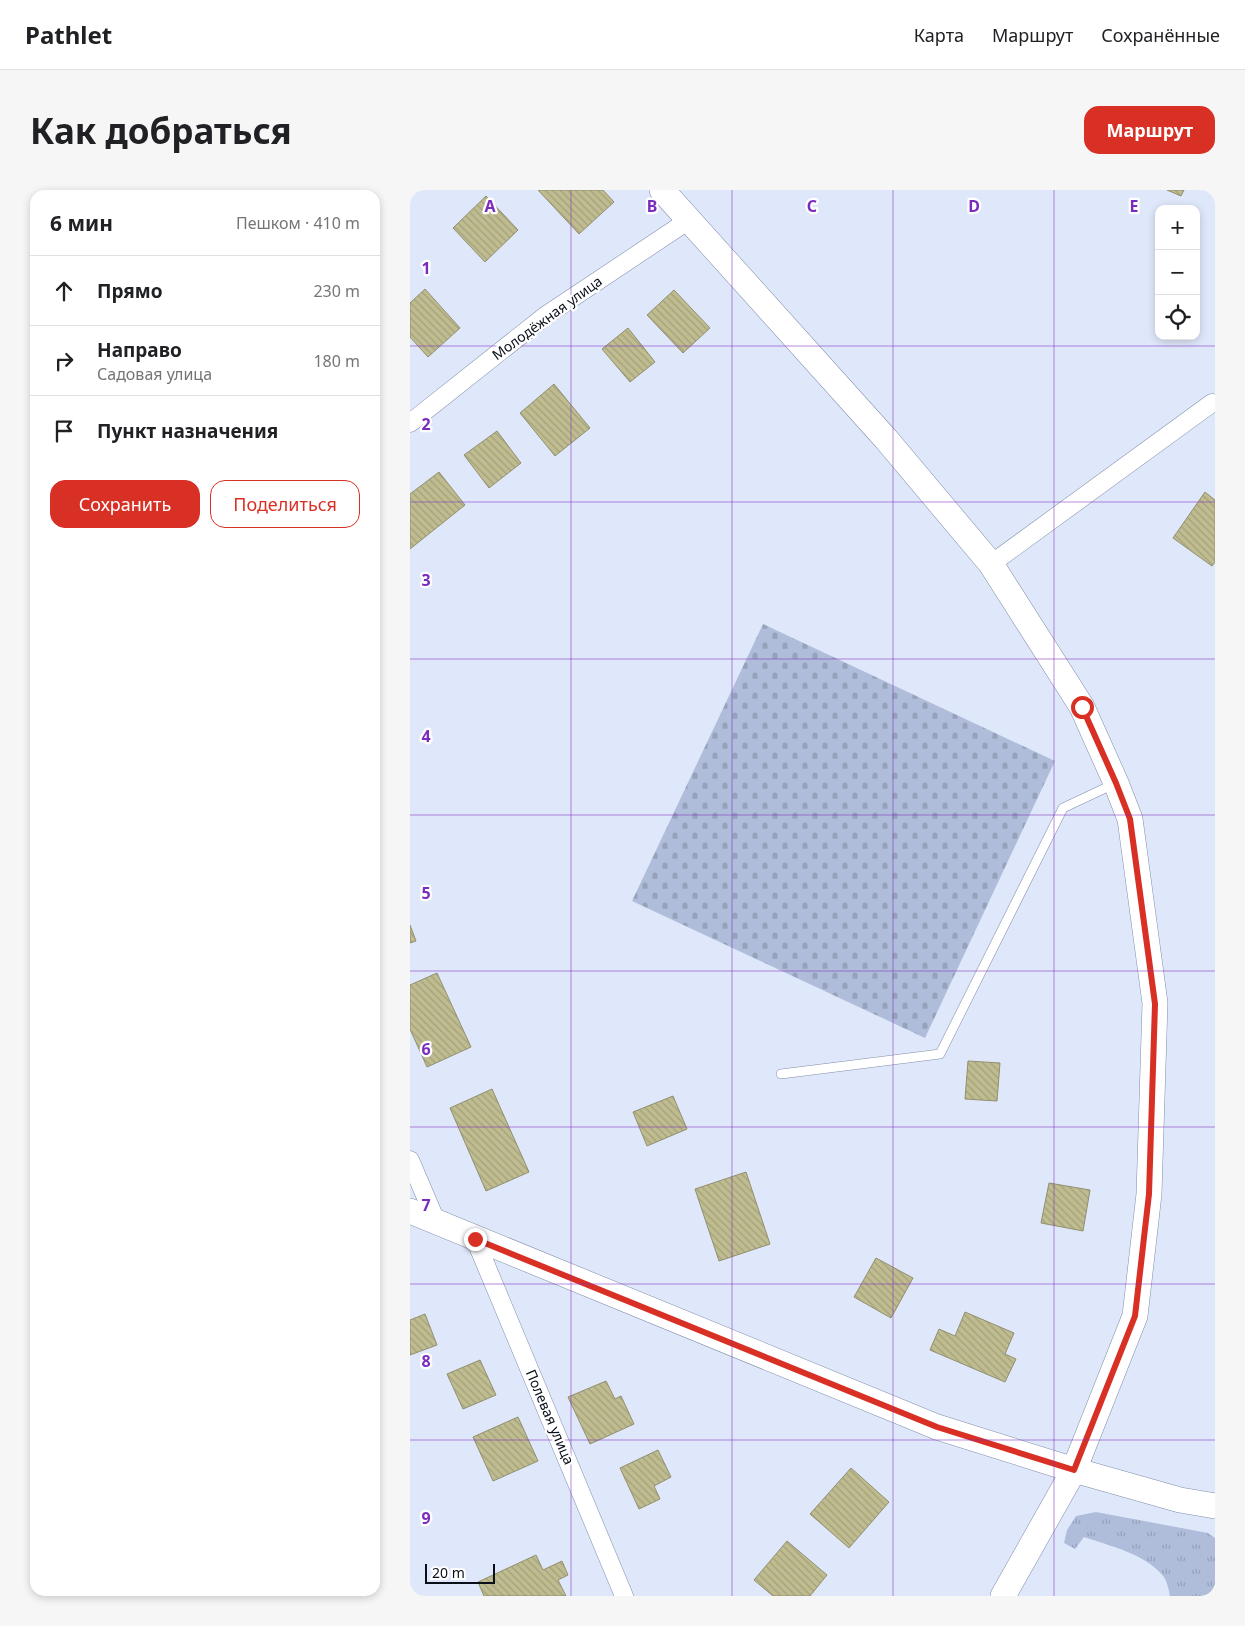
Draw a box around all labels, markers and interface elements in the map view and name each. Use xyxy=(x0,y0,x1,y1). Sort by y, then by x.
text: Pathlet xyxy=(25,18,112,51)
text: Карта xyxy=(914,23,964,47)
text: Маршрут xyxy=(992,23,1073,47)
text: Сохранённые xyxy=(1101,23,1220,47)
button: Маршрут xyxy=(1084,106,1215,154)
text: Как добраться xyxy=(30,107,292,154)
text: A xyxy=(484,195,496,217)
text: B xyxy=(647,195,657,217)
text: C xyxy=(807,195,817,217)
text: D xyxy=(968,195,980,217)
text: E xyxy=(1130,195,1139,217)
map controls xyxy=(1155,205,1200,340)
button: + xyxy=(1155,205,1200,250)
text: 6 мин xyxy=(50,209,113,237)
text: Пешком · 410 m xyxy=(236,212,360,234)
button: − xyxy=(1155,250,1200,295)
text: 1 xyxy=(421,257,431,279)
street label: Молодёжная улица xyxy=(488,271,606,364)
icon: ahead xyxy=(50,277,78,305)
text: Прямо xyxy=(97,278,163,304)
text: 230 m xyxy=(313,280,360,302)
button: locate xyxy=(1155,295,1200,340)
text: Направо xyxy=(97,337,182,363)
icon: right xyxy=(50,347,78,375)
text: 180 m xyxy=(313,350,360,372)
text: Садовая улица xyxy=(97,363,212,385)
text: 2 xyxy=(421,413,431,435)
icon: arrive xyxy=(50,417,78,445)
text: Пункт назначения xyxy=(97,418,278,444)
button: Сохранить xyxy=(50,480,200,528)
button: Поделиться xyxy=(210,480,360,528)
text: 3 xyxy=(421,569,431,591)
route start xyxy=(1071,696,1094,719)
text: 4 xyxy=(421,725,431,747)
text: 5 xyxy=(421,882,431,904)
text: 6 xyxy=(421,1038,431,1060)
text: 7 xyxy=(421,1194,431,1216)
route end xyxy=(464,1228,487,1251)
text: 8 xyxy=(421,1350,431,1372)
street label: Полевая улица xyxy=(522,1366,579,1467)
text: 9 xyxy=(421,1507,431,1529)
scale bar xyxy=(425,1561,495,1584)
text: 20 m xyxy=(432,1563,465,1582)

